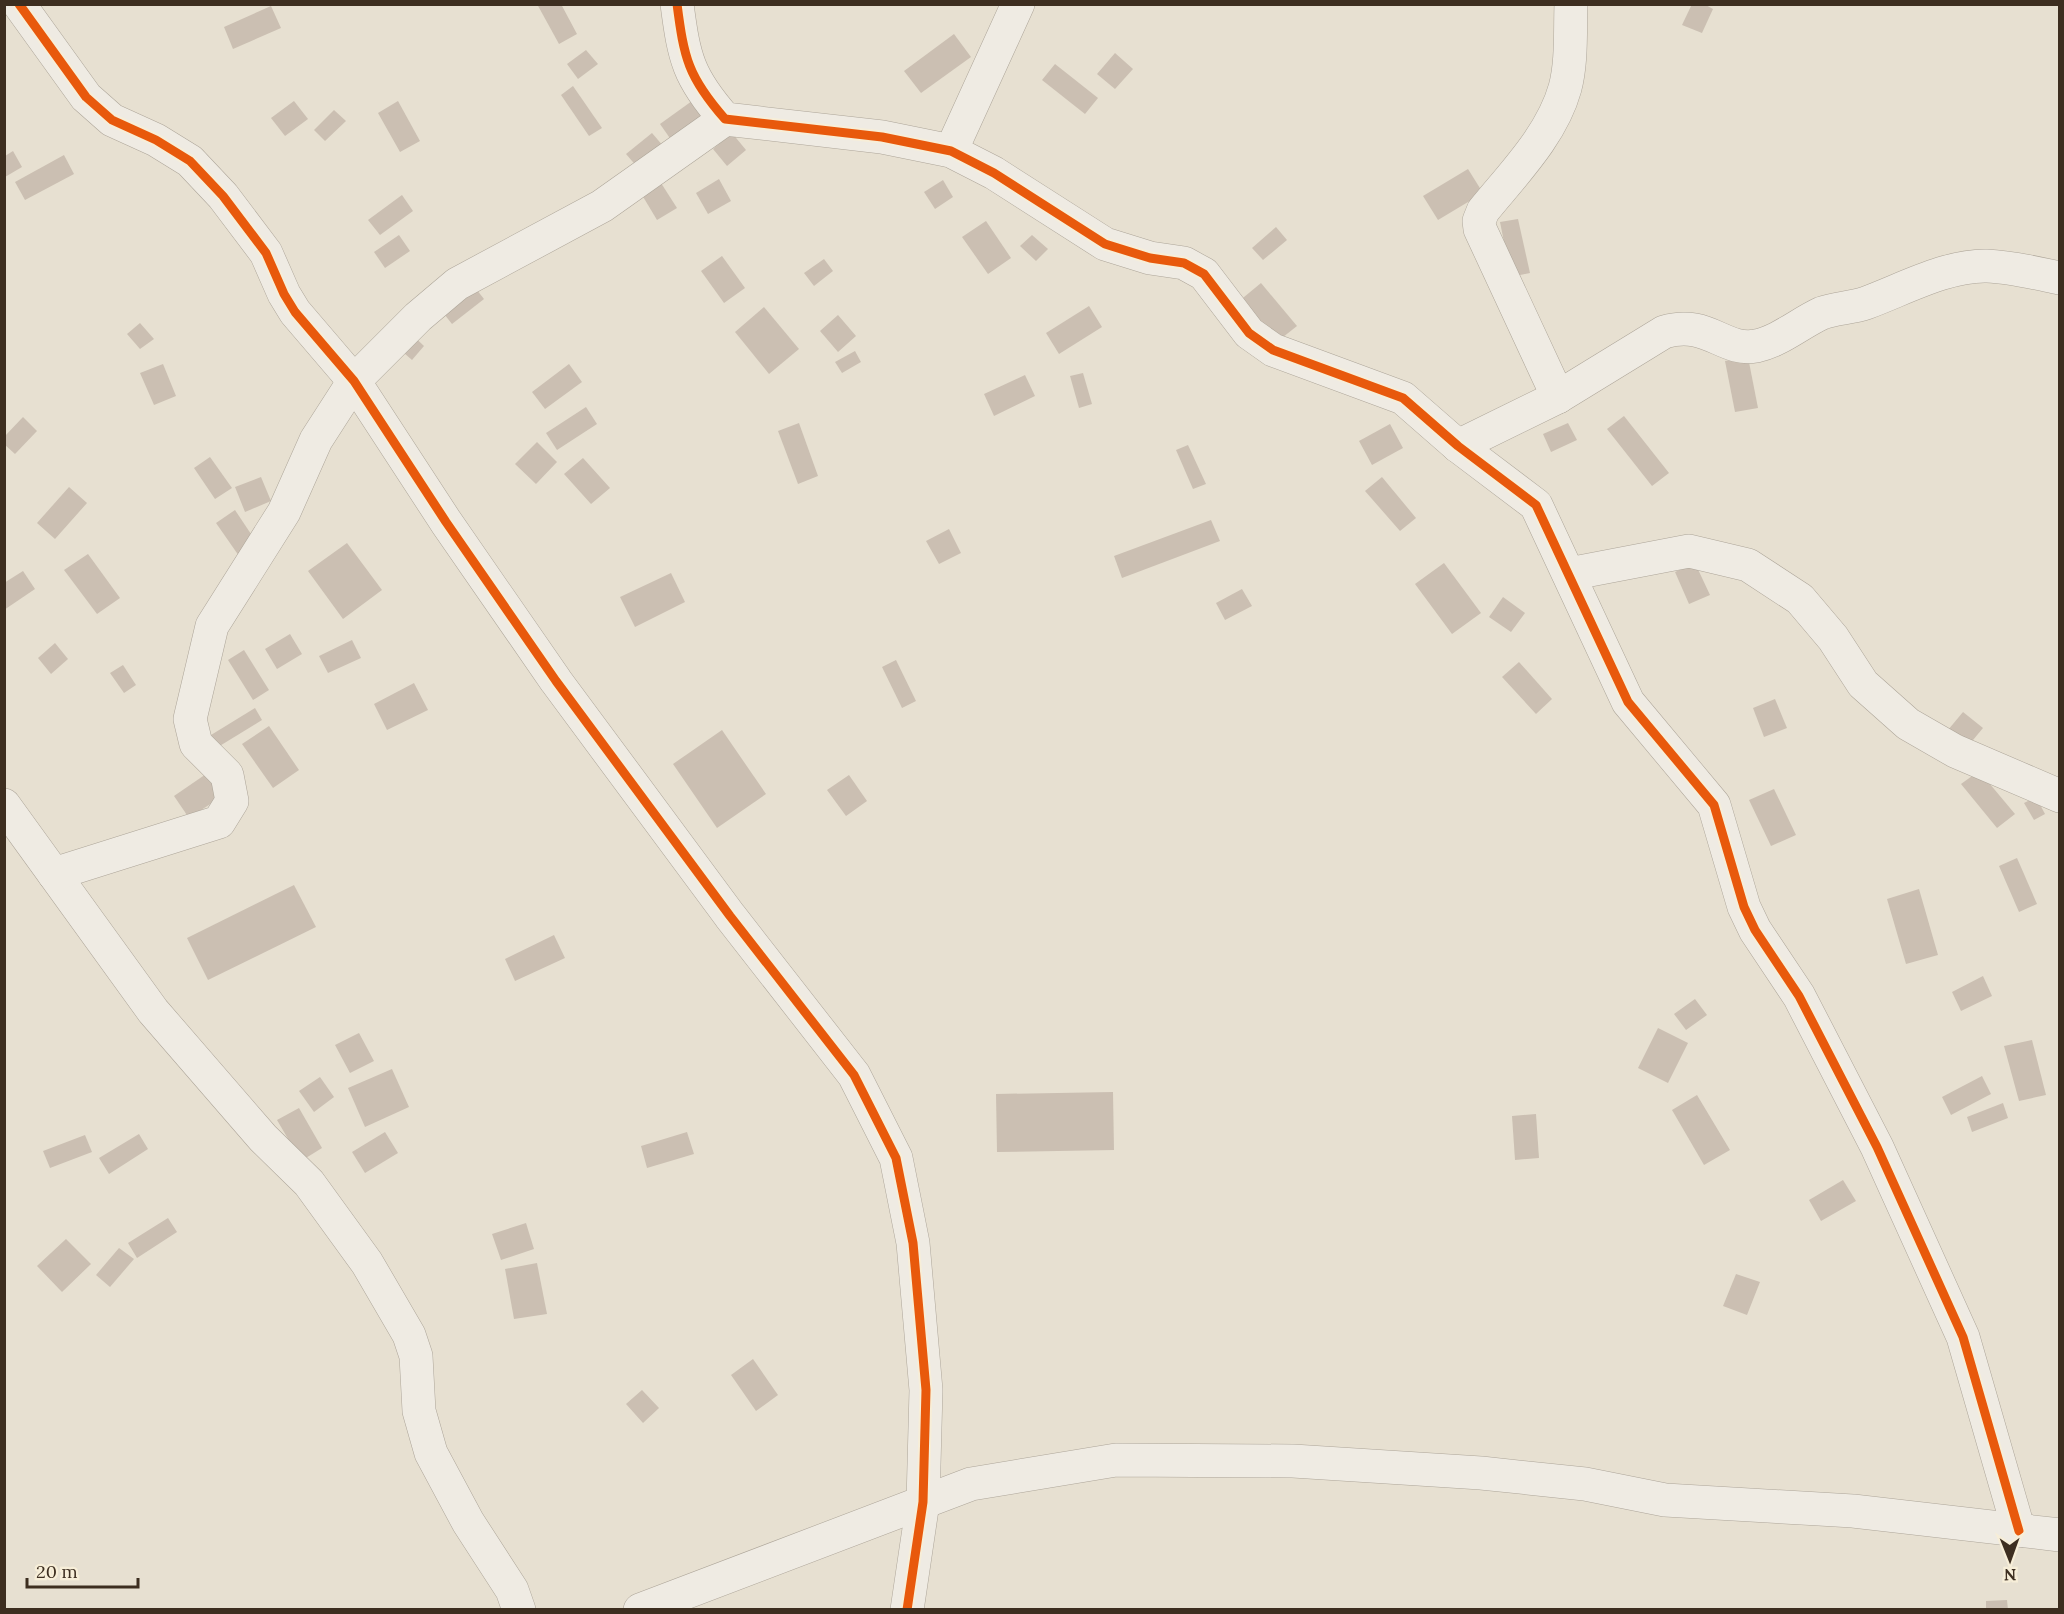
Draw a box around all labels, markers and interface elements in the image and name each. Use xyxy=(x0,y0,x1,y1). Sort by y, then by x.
north arrow xyxy=(1980,1530,2040,1590)
scale bar xyxy=(27,1551,138,1589)
text: 20 m xyxy=(36,1560,78,1583)
text: N xyxy=(2004,1565,2017,1585)

